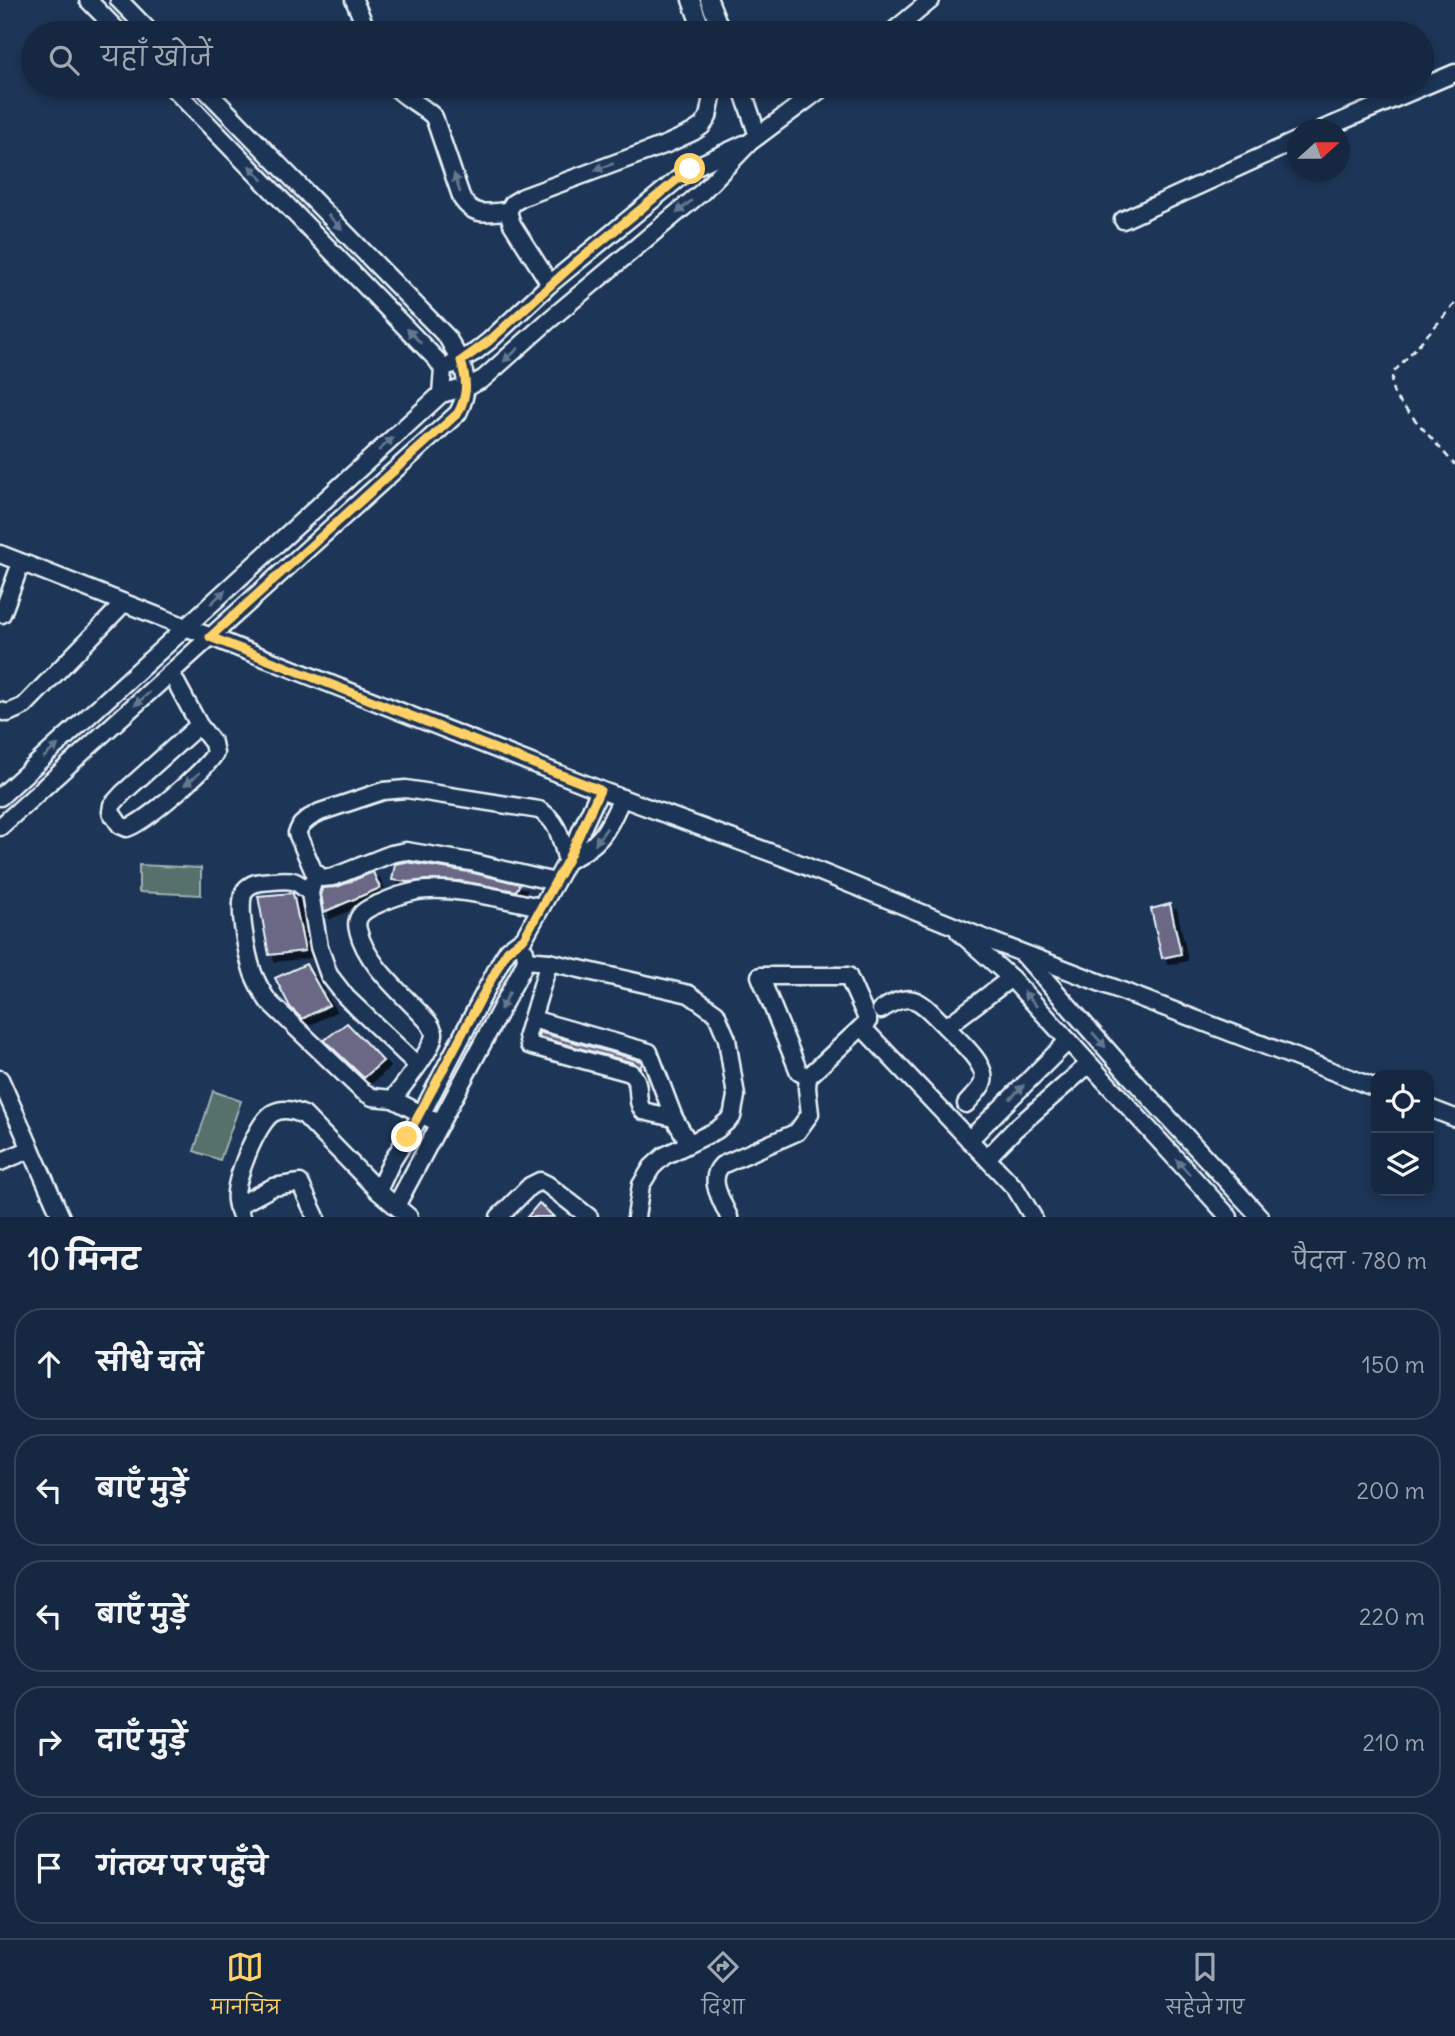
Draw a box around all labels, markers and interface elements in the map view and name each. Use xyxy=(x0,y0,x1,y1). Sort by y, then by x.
search box xyxy=(21,21,1434,98)
text: यहाँ खोजें xyxy=(101,40,212,73)
icon: search xyxy=(45,41,83,79)
north arrow xyxy=(1287,119,1350,182)
route start xyxy=(674,153,705,184)
one-way arrow xyxy=(594,162,615,173)
one-way arrow xyxy=(248,165,264,182)
one-way arrow xyxy=(452,173,462,194)
one-way arrow xyxy=(676,199,693,214)
one-way arrow xyxy=(327,214,344,231)
one-way arrow xyxy=(406,328,423,345)
one-way arrow xyxy=(503,346,520,362)
one-way arrow xyxy=(377,436,394,452)
one-way arrow xyxy=(209,590,226,606)
one-way arrow xyxy=(133,691,151,707)
one-way arrow xyxy=(42,744,59,759)
one-way arrow xyxy=(183,771,200,786)
one-way arrow xyxy=(594,827,608,845)
one-way arrow xyxy=(1022,991,1038,1008)
one-way arrow xyxy=(499,992,511,1011)
one-way arrow xyxy=(1091,1031,1107,1049)
map controls xyxy=(1371,1070,1434,1196)
button: locate xyxy=(1371,1070,1434,1133)
one-way arrow xyxy=(1009,1083,1026,1100)
route end xyxy=(391,1121,422,1152)
button: layers xyxy=(1371,1133,1434,1196)
one-way arrow xyxy=(1175,1158,1191,1176)
text: 10 मिनट xyxy=(28,1240,140,1278)
text: पैदल · 780 m xyxy=(1292,1246,1427,1275)
icon: ahead xyxy=(30,1345,68,1383)
text: सीधे चलें xyxy=(97,1345,203,1378)
text: 150 m xyxy=(1362,1350,1425,1379)
icon: left xyxy=(30,1471,68,1509)
text: बाएँ मुड़ें xyxy=(97,1471,188,1504)
text: 200 m xyxy=(1356,1476,1425,1505)
icon: left xyxy=(30,1597,68,1635)
text: बाएँ मुड़ें xyxy=(97,1597,188,1630)
text: 220 m xyxy=(1359,1602,1425,1631)
icon: right xyxy=(30,1723,68,1761)
text: दाएँ मुड़ें xyxy=(97,1723,187,1756)
text: 210 m xyxy=(1362,1728,1425,1757)
icon: arrive xyxy=(30,1849,68,1887)
text: गंतव्य पर पहुँचे xyxy=(97,1849,267,1882)
tab: मानचित्र xyxy=(211,1948,280,2028)
tab: दिशा xyxy=(702,1948,745,2028)
tab: सहेजे गए xyxy=(1166,1948,1244,2028)

